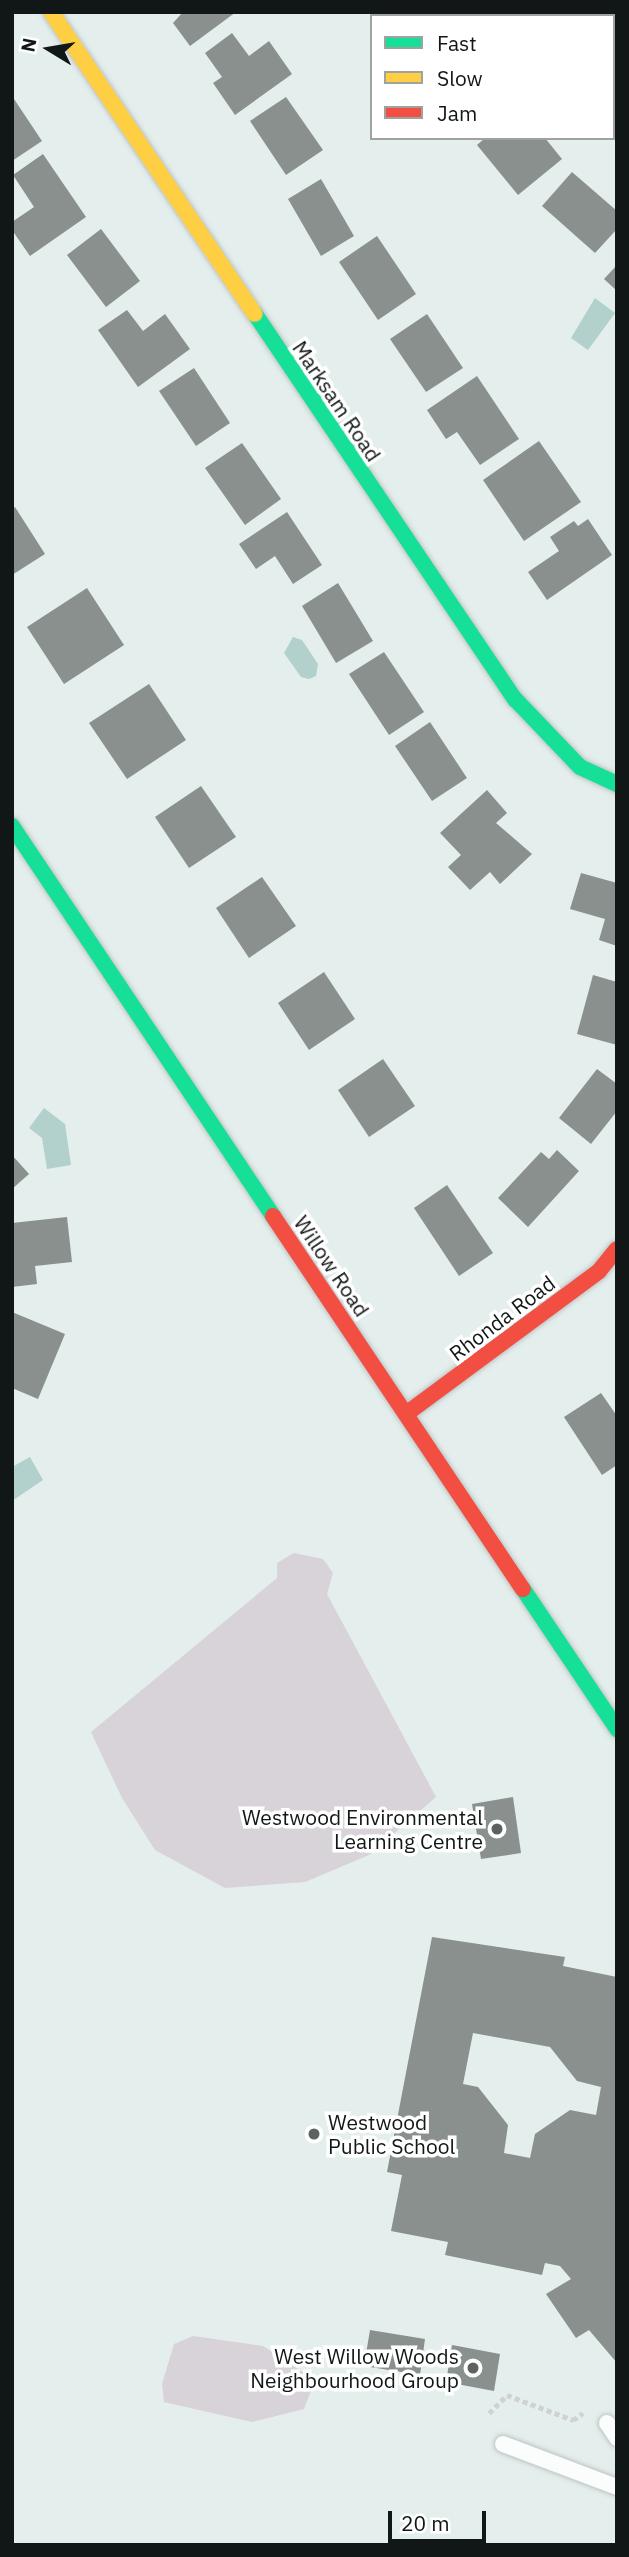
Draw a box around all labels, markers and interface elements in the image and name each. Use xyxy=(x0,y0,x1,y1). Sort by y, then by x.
north arrow xyxy=(14,14,84,84)
legend xyxy=(370,14,615,140)
text: Fast xyxy=(437,29,477,57)
text: N xyxy=(15,36,41,54)
text: Slow xyxy=(437,64,483,92)
text: Jam xyxy=(437,99,477,127)
street label: Marksam Road xyxy=(287,336,387,466)
street label: Willow Road xyxy=(289,1211,375,1321)
street label: Rhonda Road xyxy=(444,1270,560,1366)
place label: Westwood Environmental Learning Centre xyxy=(242,1804,483,1854)
marker: Westwood Environmental Learning Centre xyxy=(489,1821,505,1837)
place label: Westwood Public School xyxy=(328,2109,455,2159)
marker: Westwood Public School xyxy=(306,2126,322,2142)
place label: West Willow Woods Neighbourhood Group xyxy=(250,2343,459,2393)
marker: West Willow Woods Neighbourhood Group xyxy=(465,2360,481,2376)
scale bar xyxy=(391,2498,489,2542)
text: 20 m xyxy=(401,2509,450,2537)

